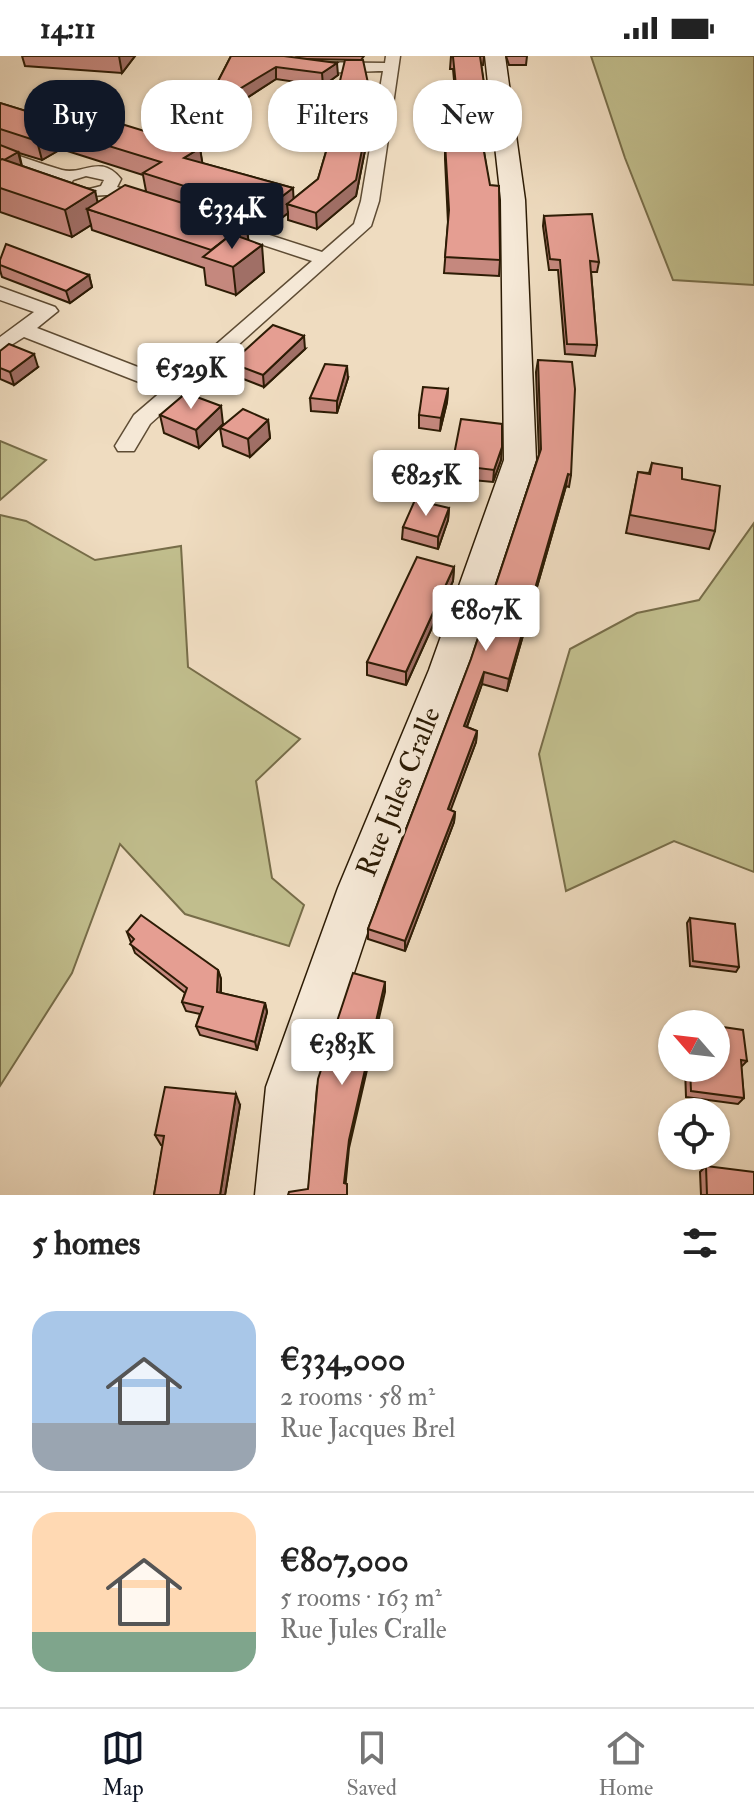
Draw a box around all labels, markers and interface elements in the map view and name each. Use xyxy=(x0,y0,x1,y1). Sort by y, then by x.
text: 14:11 xyxy=(40,10,96,47)
chip: Buy xyxy=(24,80,125,152)
chip: Rent xyxy=(141,80,252,152)
chip: Filters xyxy=(268,80,397,152)
chip: New xyxy=(413,80,522,152)
pin: €334K xyxy=(176,183,288,251)
text: €334K xyxy=(198,193,266,225)
pin: €529K xyxy=(135,343,247,411)
text: €529K xyxy=(155,353,227,385)
pin: €825K xyxy=(370,450,482,518)
text: €825K xyxy=(391,460,461,492)
pin: €807K xyxy=(430,585,542,653)
text: €807K xyxy=(451,595,521,627)
street label: Rue Jules Cralle xyxy=(349,702,449,882)
north arrow xyxy=(658,1010,730,1082)
map controls xyxy=(658,1010,730,1170)
pin: €383K xyxy=(286,1019,398,1087)
text: €383K xyxy=(309,1029,375,1061)
button: locate xyxy=(658,1098,730,1170)
icon: filters xyxy=(678,1221,722,1265)
text: 5 homes xyxy=(32,1222,140,1265)
text: €334,000 xyxy=(280,1338,405,1381)
icon: home xyxy=(96,1343,192,1439)
text: 2 rooms · 58 m² xyxy=(280,1381,435,1413)
text: Rue Jacques Brel xyxy=(280,1413,456,1445)
text: €807,000 xyxy=(280,1539,409,1582)
icon: home xyxy=(96,1544,192,1640)
text: 5 rooms · 163 m² xyxy=(280,1582,442,1614)
text: Rue Jules Cralle xyxy=(280,1614,447,1646)
tab: Map xyxy=(101,1726,145,1802)
tab: Saved xyxy=(347,1726,397,1802)
tab: Home xyxy=(599,1726,653,1802)

